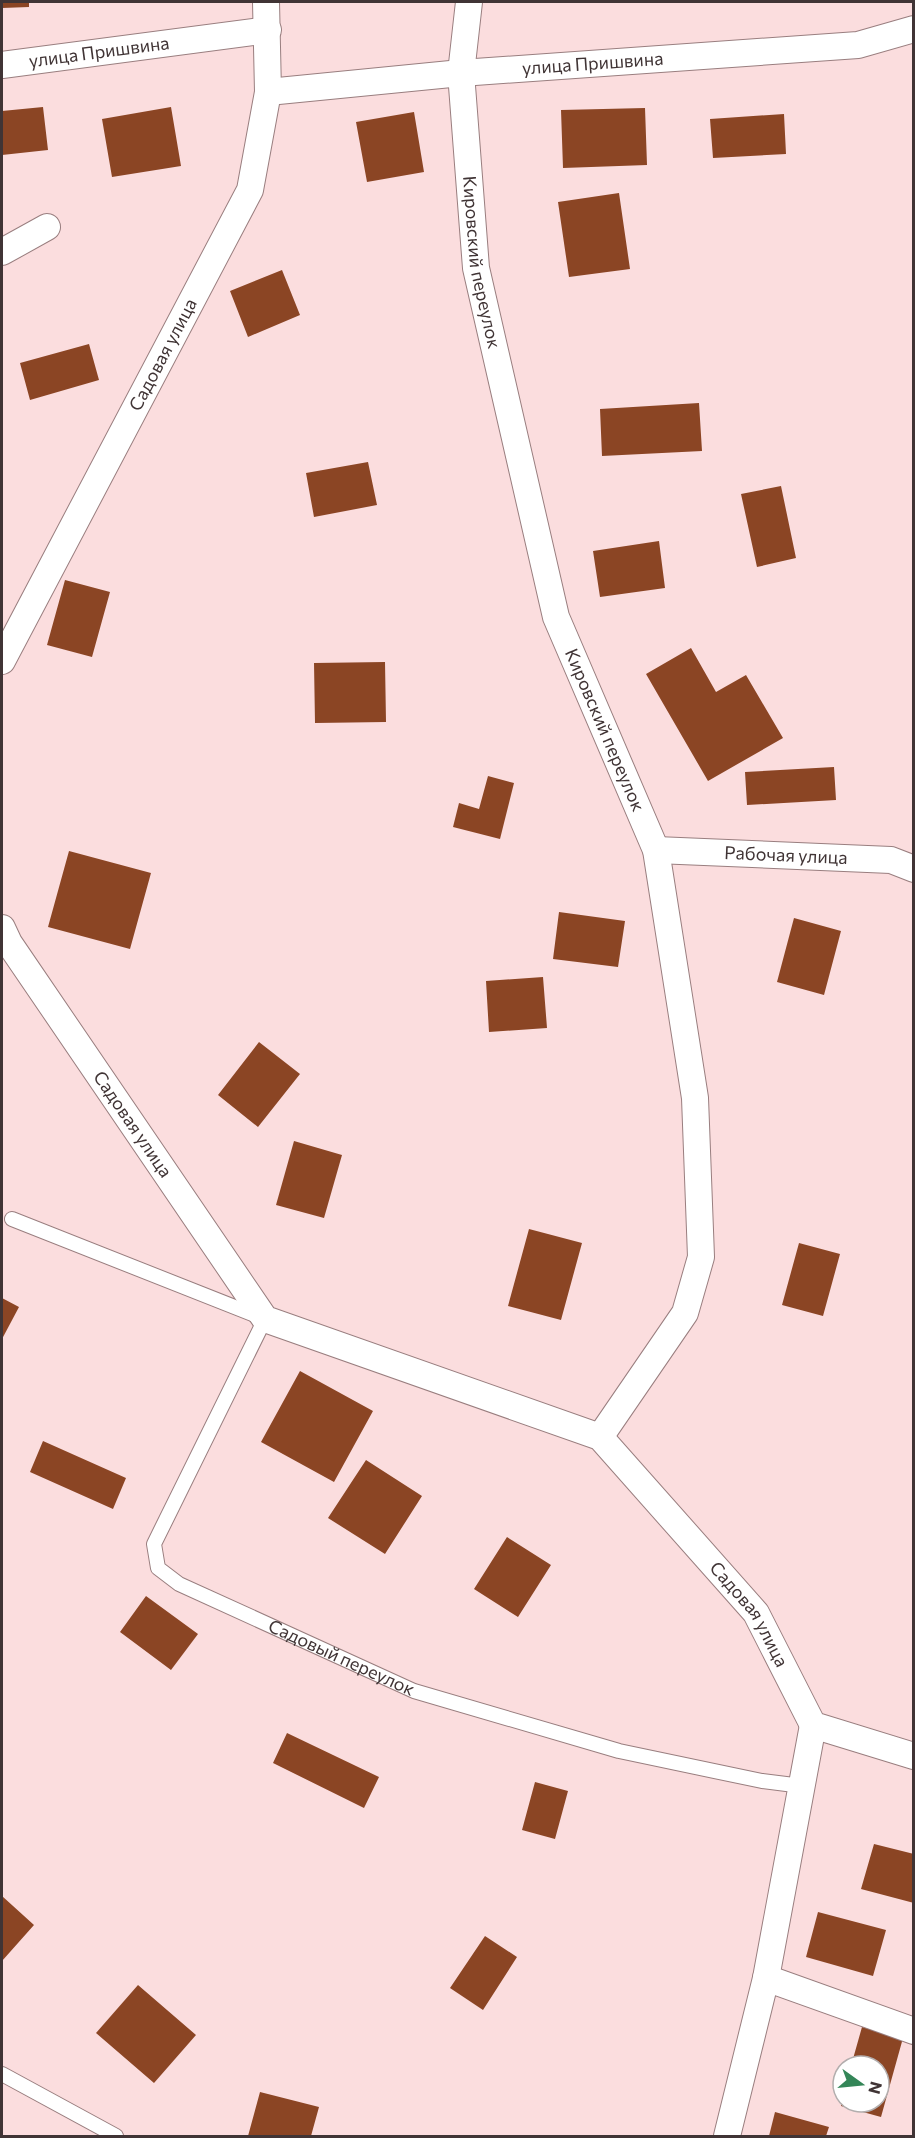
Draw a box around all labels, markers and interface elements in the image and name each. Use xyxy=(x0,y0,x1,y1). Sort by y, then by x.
street label: улица Пришвина xyxy=(27,31,171,71)
street label: улица Пришвина xyxy=(521,47,664,79)
street label: Кировский переулок xyxy=(459,175,506,351)
street label: Садовая улица xyxy=(124,294,201,414)
street label: Кировский переулок xyxy=(561,645,650,815)
street label: Рабочая улица xyxy=(724,841,848,868)
street label: Садовая улица xyxy=(89,1066,177,1181)
street label: Садовая улица xyxy=(706,1557,794,1670)
street label: Садовый переулок xyxy=(265,1614,419,1700)
north arrow xyxy=(831,2054,891,2114)
text: N xyxy=(865,2080,887,2096)

